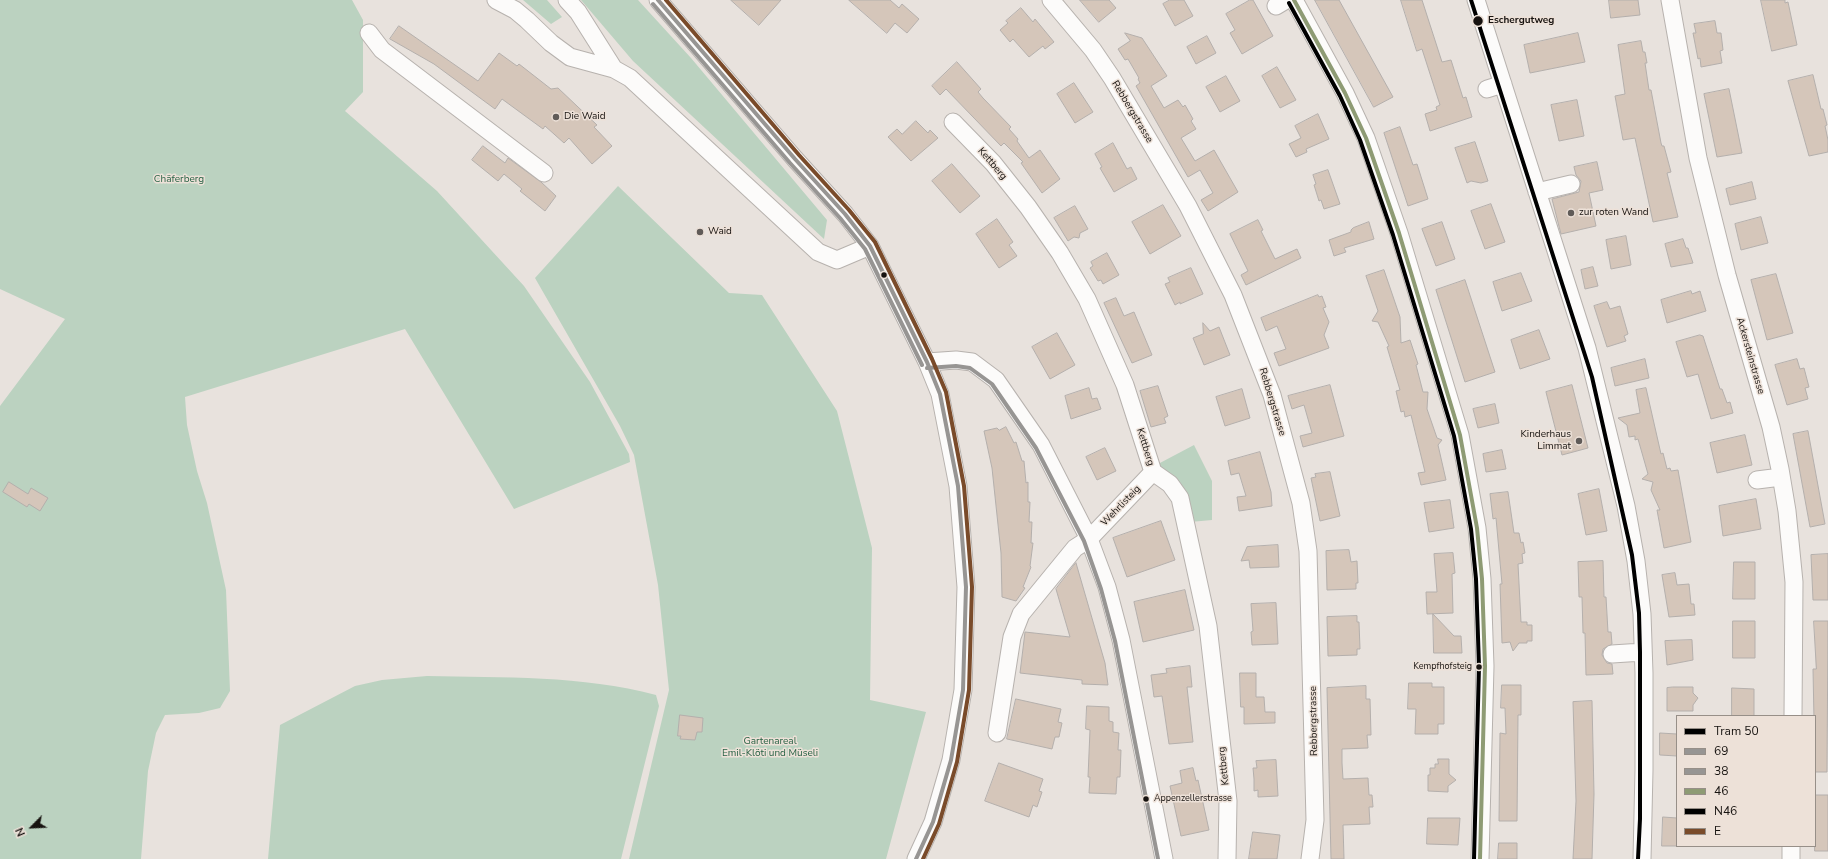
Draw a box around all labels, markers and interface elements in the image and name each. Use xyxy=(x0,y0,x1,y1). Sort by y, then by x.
marker: Eschergutweg xyxy=(1471,14,1485,28)
place label: Eschergutweg xyxy=(1488,15,1554,27)
street label: Rebbergstrasse xyxy=(1109,79,1155,145)
place label: Die Waid xyxy=(564,111,606,123)
marker: Die Waid xyxy=(551,112,561,122)
street label: Kettberg xyxy=(975,145,1009,183)
park label: Chäferberg xyxy=(154,174,204,186)
place label: zur roten Wand xyxy=(1579,207,1649,219)
marker: zur roten Wand xyxy=(1566,208,1576,218)
place label: Waid xyxy=(708,226,732,238)
marker: Waid xyxy=(695,227,705,237)
unlabelled marker xyxy=(879,270,889,280)
street label: Ackersteinstrasse xyxy=(1733,316,1767,396)
street label: Rebbergstrasse xyxy=(1256,367,1288,437)
street label: Kettberg xyxy=(1134,427,1156,467)
place label: Kinderhaus Limmat xyxy=(1521,429,1571,452)
marker: Kinderhaus Limmat xyxy=(1574,436,1584,446)
street label: Wehrlisteig xyxy=(1099,483,1143,529)
place label: Kempfhofsteig xyxy=(1413,662,1472,672)
marker: Kempfhofsteig xyxy=(1474,662,1484,672)
street label: Rebbergstrasse xyxy=(1307,686,1321,756)
legend xyxy=(1676,715,1816,847)
text: Tram 50 xyxy=(1714,723,1759,739)
park label: Gartenareal Emil-Klöti und Müseli xyxy=(722,736,818,760)
text: 69 xyxy=(1714,743,1728,759)
street label: Kettberg xyxy=(1216,746,1232,786)
text: 38 xyxy=(1714,763,1728,779)
text: 46 xyxy=(1714,783,1728,799)
marker: Appenzellerstrasse xyxy=(1141,794,1151,804)
place label: Appenzellerstrasse xyxy=(1154,794,1232,804)
text: N46 xyxy=(1714,803,1737,819)
north arrow xyxy=(12,807,52,847)
text: E xyxy=(1714,823,1721,839)
text: N xyxy=(12,825,29,839)

